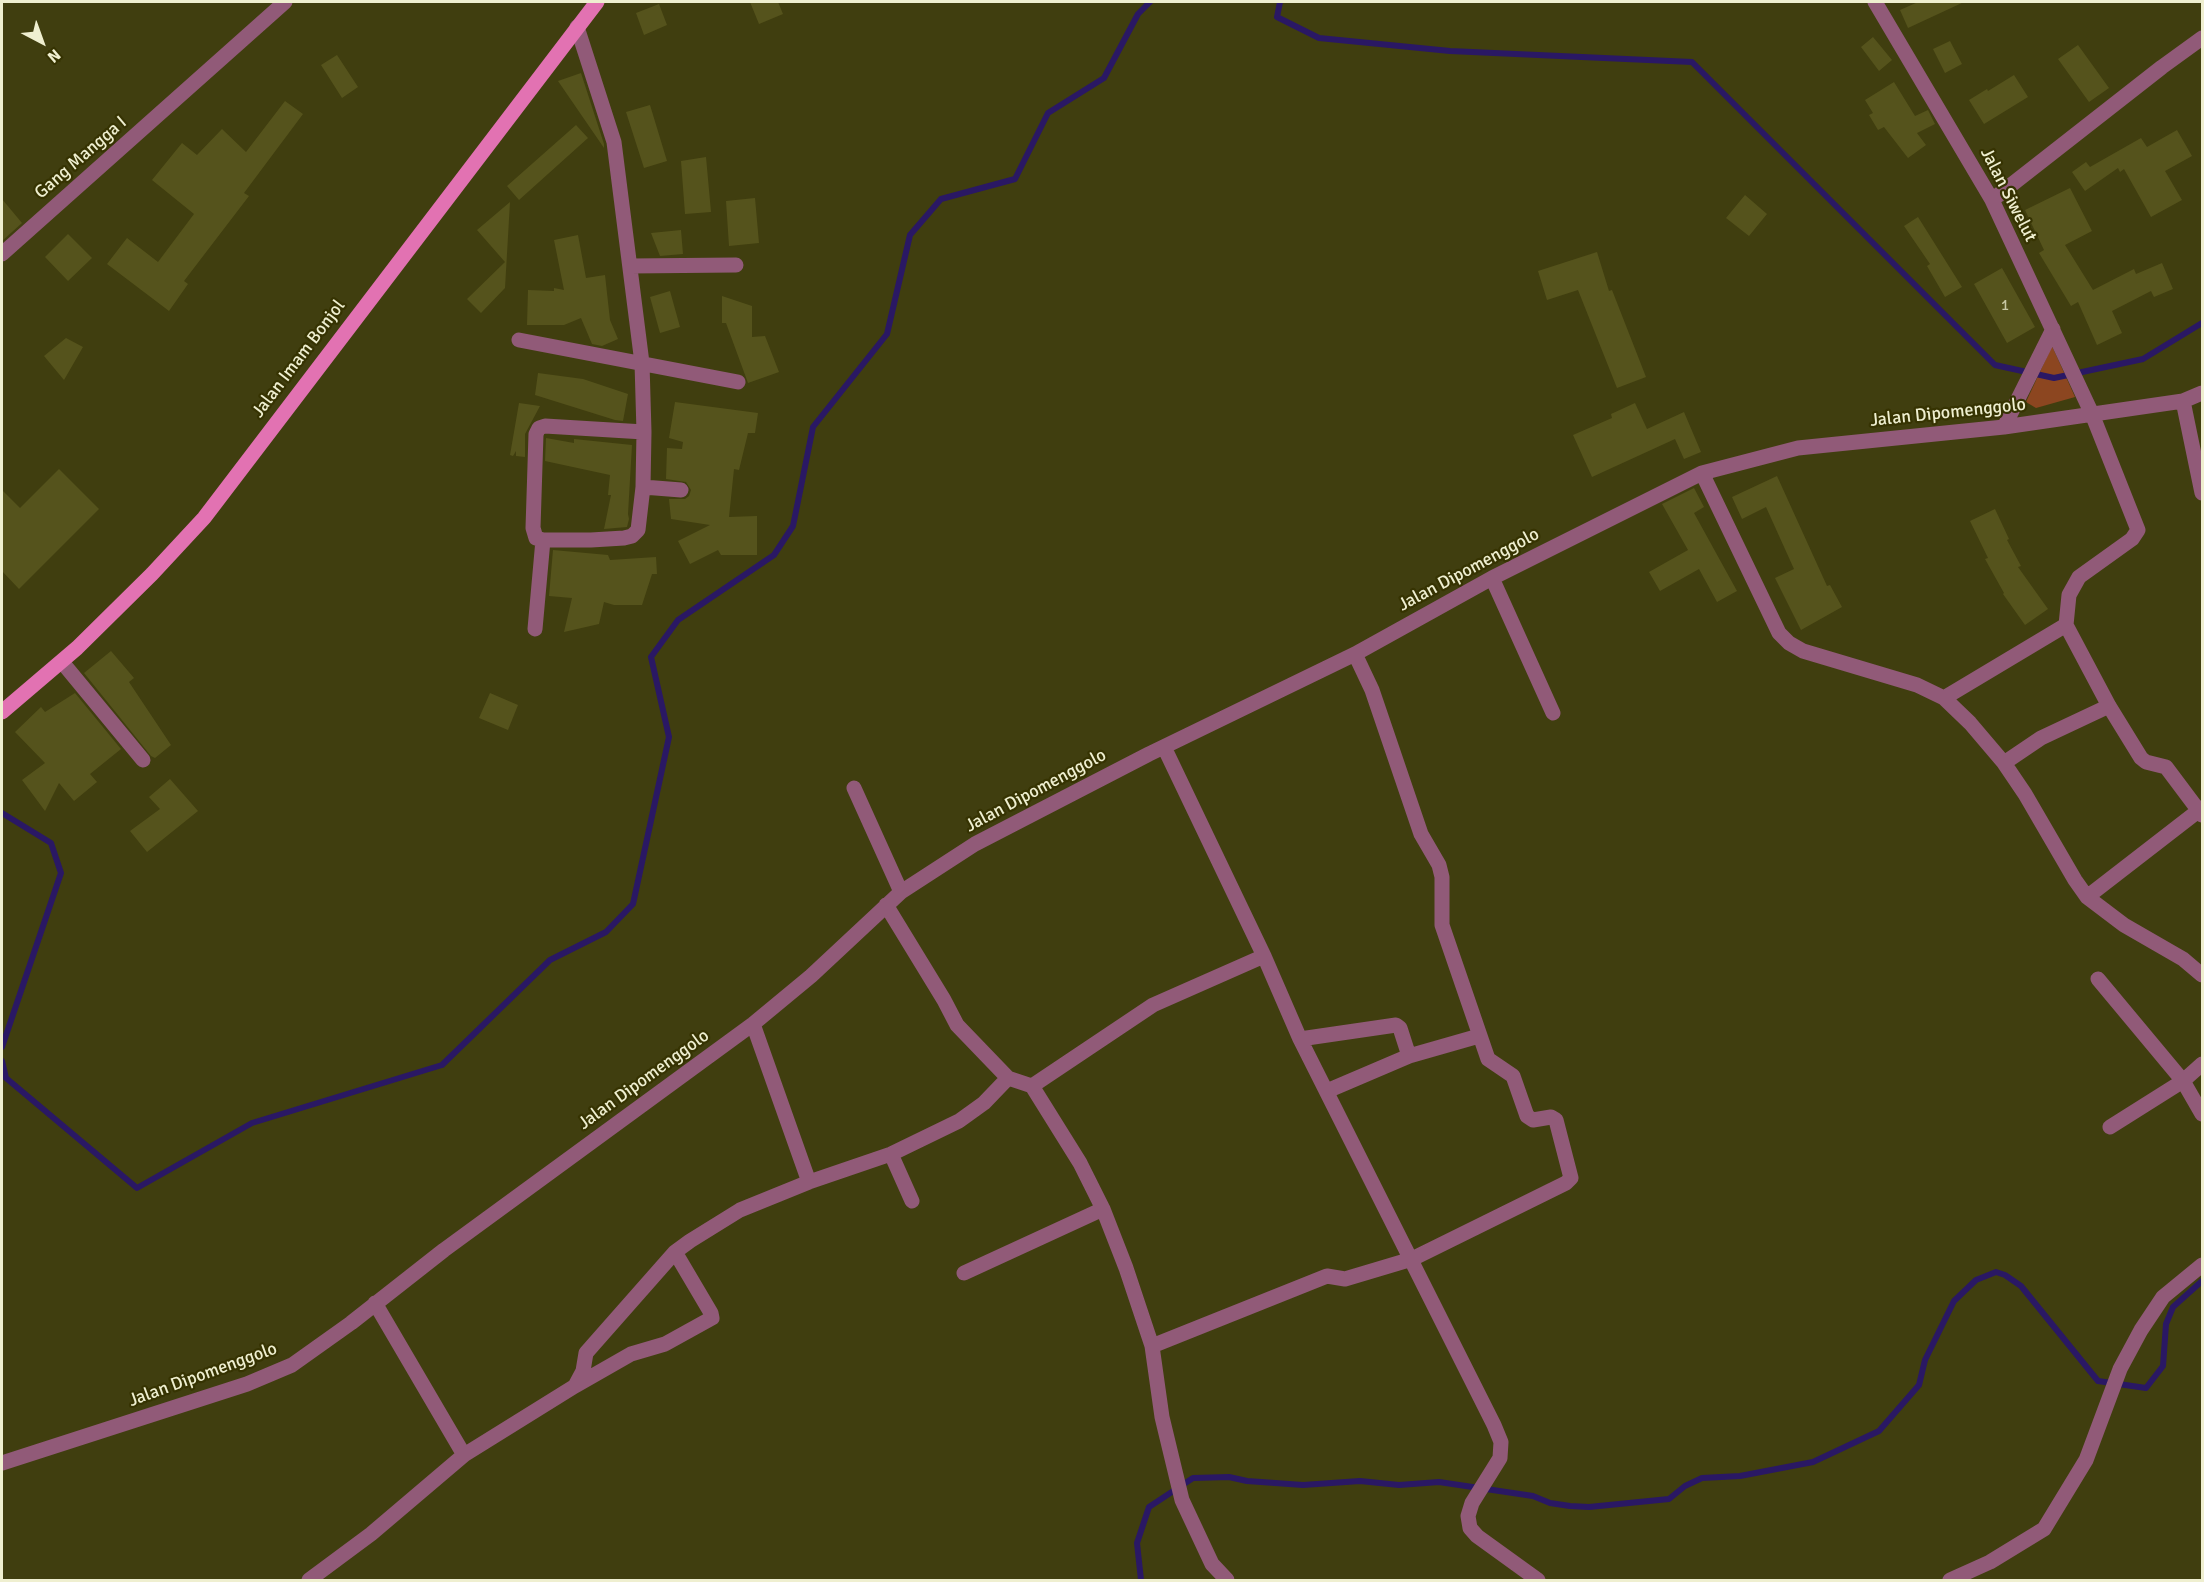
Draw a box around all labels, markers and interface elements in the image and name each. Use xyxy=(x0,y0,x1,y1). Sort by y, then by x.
north arrow xyxy=(12,12,72,72)
text: N xyxy=(43,44,65,67)
street label: Gang Mangga I xyxy=(31,112,131,204)
street label: Jalan Siwelut xyxy=(1975,144,2041,246)
street label: Jalan Imam Bonjol xyxy=(248,296,350,422)
house number: 1 xyxy=(2001,297,2009,315)
street label: Jalan Dipomenggolo xyxy=(1869,394,2027,432)
street label: Jalan Dipomenggolo xyxy=(1395,524,1543,616)
street label: Jalan Dipomenggolo xyxy=(962,745,1110,837)
street label: Jalan Dipomenggolo xyxy=(574,1025,714,1135)
street label: Jalan Dipomenggolo xyxy=(126,1338,280,1412)

